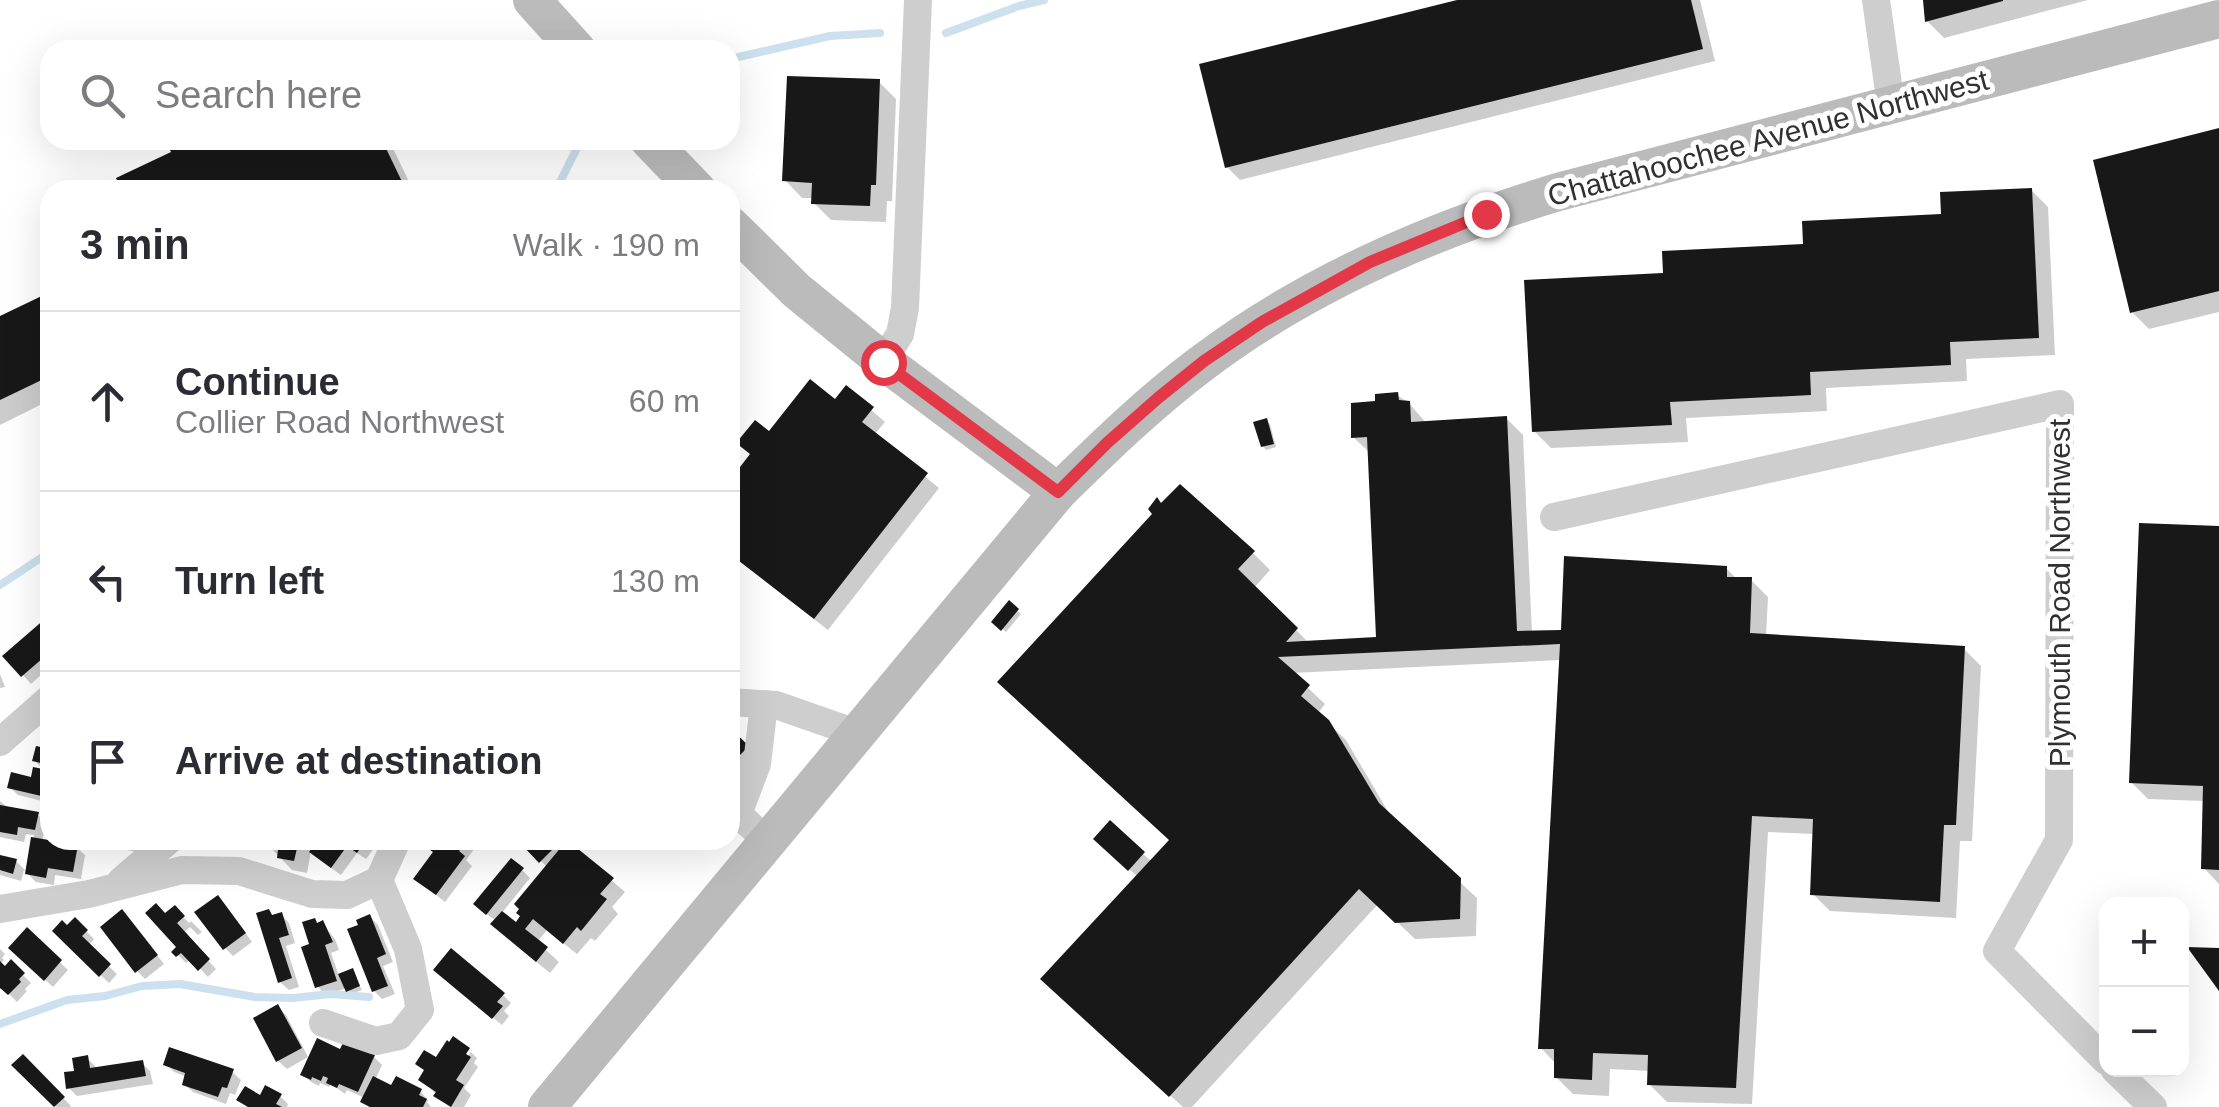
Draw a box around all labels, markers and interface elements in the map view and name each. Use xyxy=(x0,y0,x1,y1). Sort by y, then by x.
search box xyxy=(40,40,740,150)
street label: Chattahoochee Avenue Northwest xyxy=(1544,63,1992,212)
icon: search xyxy=(75,68,130,123)
text: Search here xyxy=(155,74,362,116)
route end xyxy=(1464,192,1510,238)
text: 3 min xyxy=(80,221,190,268)
text: Walk · 190 m xyxy=(513,227,700,263)
route start xyxy=(861,340,907,386)
text: Continue xyxy=(175,361,340,403)
icon: ahead xyxy=(80,374,135,429)
text: 60 m xyxy=(629,383,700,419)
text: Collier Road Northwest xyxy=(175,404,504,440)
street label: Plymouth Road Northwest xyxy=(2043,418,2076,767)
icon: left xyxy=(80,554,135,609)
text: Turn left xyxy=(175,560,324,602)
text: 130 m xyxy=(611,563,700,599)
icon: arrive xyxy=(80,734,135,789)
text: Arrive at destination xyxy=(175,740,542,782)
map controls xyxy=(2099,897,2189,1077)
button: + xyxy=(2099,897,2189,987)
button: − xyxy=(2099,987,2189,1077)

